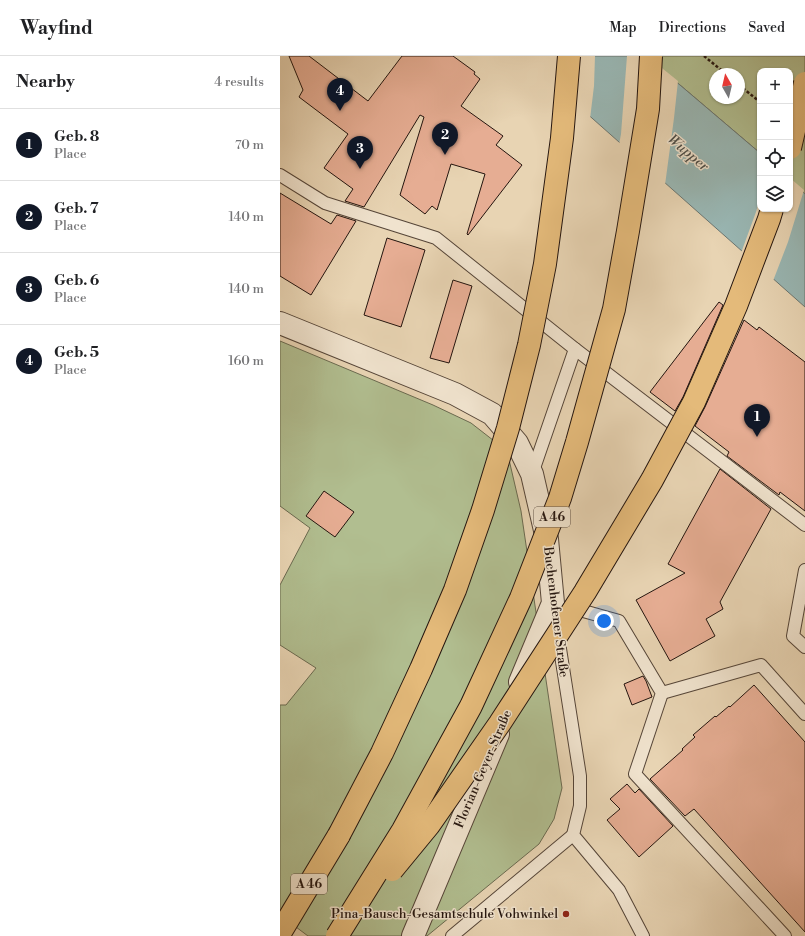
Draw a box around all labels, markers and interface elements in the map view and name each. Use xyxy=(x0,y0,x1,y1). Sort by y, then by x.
text: Wayfind xyxy=(20,16,93,40)
text: Map xyxy=(609,19,637,37)
text: Directions xyxy=(659,19,726,37)
text: Saved xyxy=(748,19,785,37)
north arrow xyxy=(709,68,745,104)
map controls xyxy=(757,68,793,212)
button: + xyxy=(757,68,793,104)
text: Nearby xyxy=(16,71,75,93)
text: 4 results xyxy=(214,74,264,90)
pin: 4 xyxy=(327,78,353,111)
button: − xyxy=(757,104,793,140)
pin: 2 xyxy=(432,122,458,155)
text: Geb. 8 xyxy=(54,127,99,146)
water label: Wupper xyxy=(664,131,713,176)
pin: 3 xyxy=(347,136,373,169)
text: 1 xyxy=(26,137,32,153)
text: 70 m xyxy=(235,137,264,153)
button: locate xyxy=(757,140,793,176)
text: Place xyxy=(54,146,86,162)
button: layers xyxy=(757,176,793,212)
text: Geb. 7 xyxy=(54,199,99,218)
text: 2 xyxy=(25,209,33,225)
text: 140 m xyxy=(228,209,264,225)
text: Place xyxy=(54,218,86,234)
text: Geb. 6 xyxy=(54,271,99,290)
text: 3 xyxy=(25,281,33,297)
text: 140 m xyxy=(228,281,264,297)
text: Place xyxy=(54,290,86,306)
text: Geb. 5 xyxy=(54,343,99,362)
text: 4 xyxy=(25,353,33,369)
text: 160 m xyxy=(228,353,264,369)
text: Place xyxy=(54,362,86,378)
pin: 1 xyxy=(744,404,770,437)
road number: A 46 xyxy=(534,507,570,527)
street label: Buchenhofener Straße xyxy=(540,545,572,679)
your location xyxy=(594,611,614,631)
street label: Florian-Geyer-Straße xyxy=(451,707,515,830)
road number: A 46 xyxy=(291,874,327,894)
place label: Pina-Bausch-Gesamtschule Vohwinkel xyxy=(331,906,558,922)
marker: Pina-Bausch-Gesamtschule Vohwinkel xyxy=(561,909,571,919)

